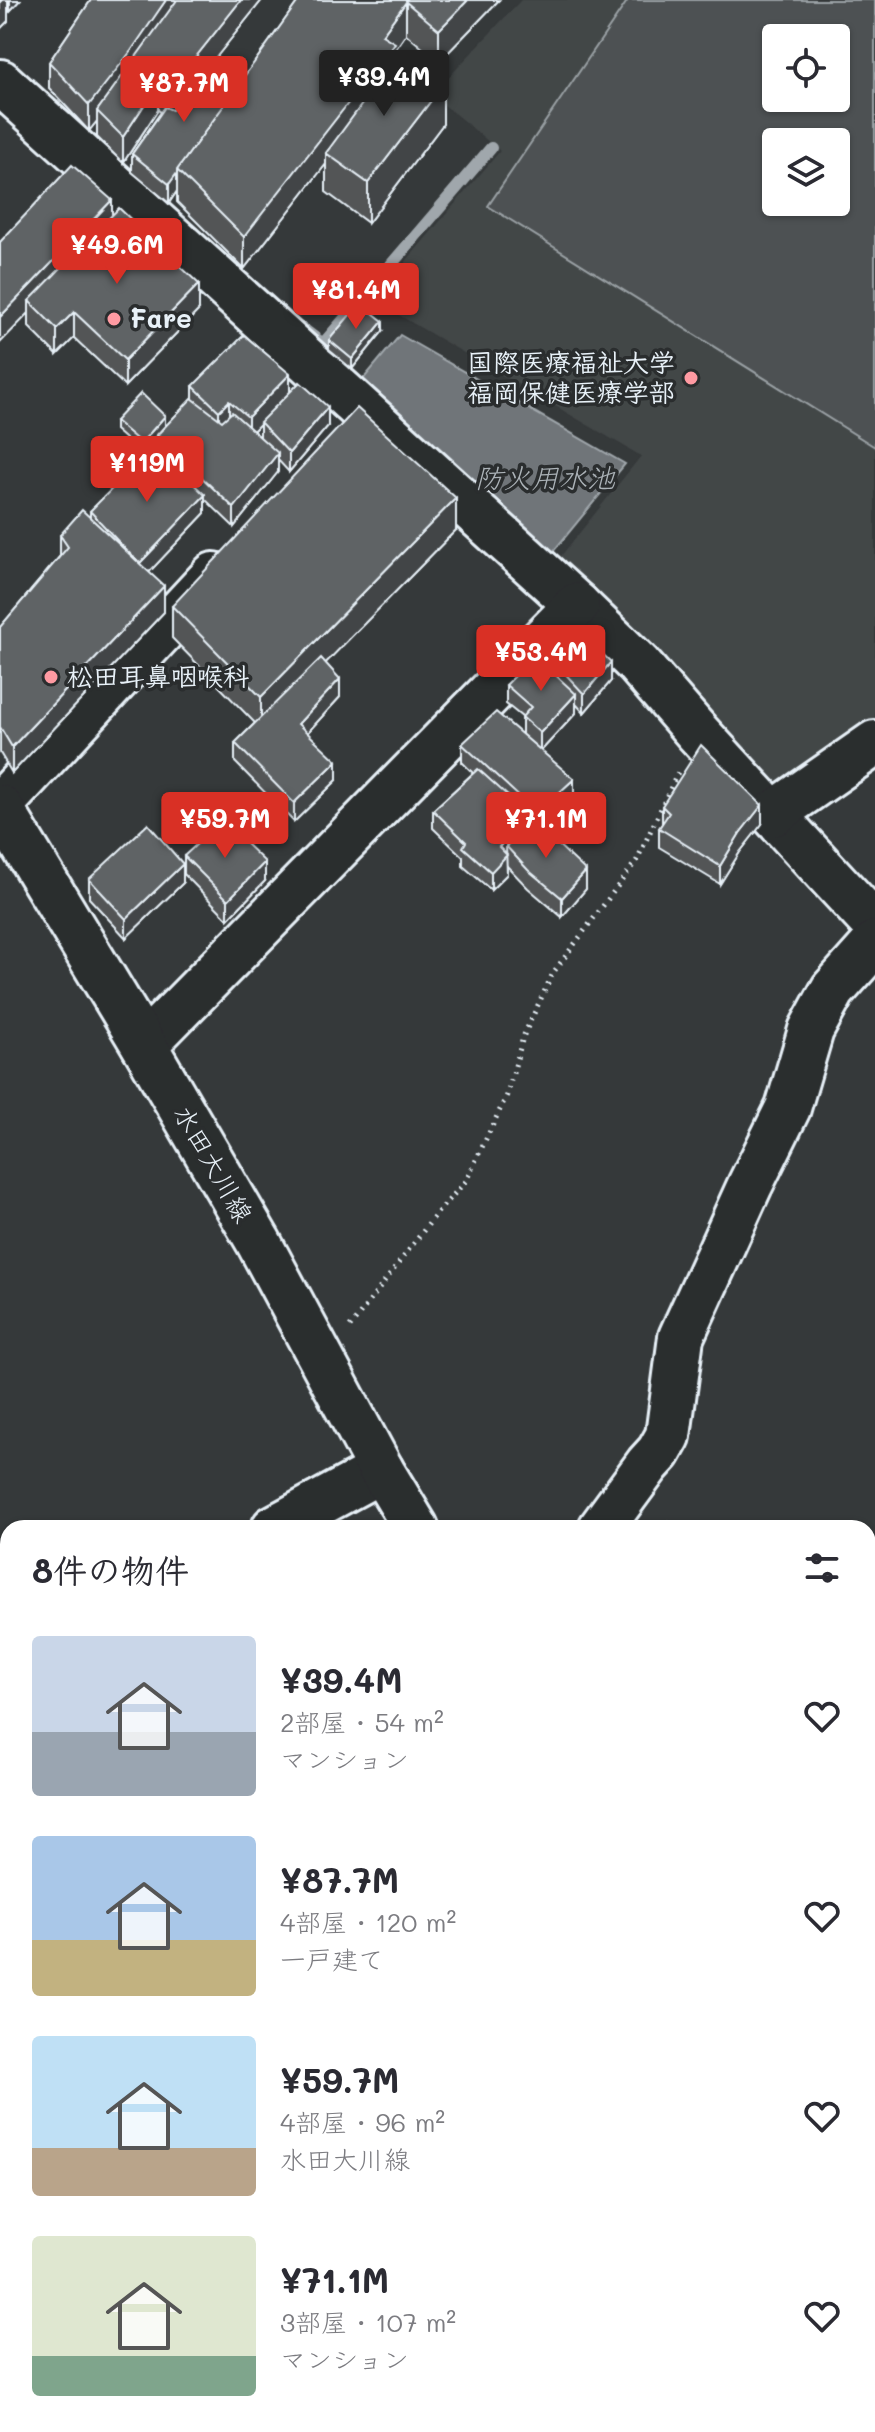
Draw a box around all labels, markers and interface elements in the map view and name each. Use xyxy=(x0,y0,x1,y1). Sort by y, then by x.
map controls xyxy=(762,24,850,216)
button: locate xyxy=(762,24,850,112)
pin: ¥39.4M xyxy=(319,50,449,118)
pin: ¥87.7M xyxy=(119,56,249,124)
text: ¥39.4M xyxy=(337,59,431,93)
text: ¥87.7M xyxy=(138,65,230,99)
button: layers xyxy=(762,128,850,216)
pin: ¥49.6M xyxy=(52,218,182,286)
text: ¥49.6M xyxy=(70,227,164,261)
pin: ¥81.4M xyxy=(291,263,421,331)
text: ¥81.4M xyxy=(311,272,401,306)
place label: Fare xyxy=(130,301,192,335)
marker: Fare xyxy=(105,310,123,328)
place label: 国際医療福祉大学 福岡保健医療学部 xyxy=(467,345,675,409)
marker: 国際医療福祉大学 福岡保健医療学部 xyxy=(682,369,700,387)
pin: ¥119M xyxy=(91,436,203,504)
text: ¥119M xyxy=(109,445,185,479)
water label: 防火用水池 xyxy=(475,459,616,495)
pin: ¥53.4M xyxy=(476,625,606,693)
text: ¥53.4M xyxy=(494,634,588,668)
place label: 松田耳鼻咽喉科 xyxy=(67,659,249,693)
marker: 松田耳鼻咽喉科 xyxy=(42,668,60,686)
pin: ¥59.7M xyxy=(160,792,290,860)
pin: ¥71.1M xyxy=(481,792,611,860)
text: ¥59.7M xyxy=(179,801,271,835)
text: ¥71.1M xyxy=(504,801,588,835)
street label: 水田大川線 xyxy=(167,1099,261,1228)
icon: filters xyxy=(800,1546,844,1590)
text: 8件の物件 xyxy=(32,1547,189,1592)
text: ¥39.4M xyxy=(280,1657,403,1702)
icon: home xyxy=(96,1668,192,1764)
icon: heart xyxy=(800,1694,844,1738)
text: 2部屋 · 54 m² xyxy=(280,1705,444,1739)
text: マンション xyxy=(280,1742,409,1776)
text: ¥87.7M xyxy=(280,1857,399,1902)
icon: home xyxy=(96,1868,192,1964)
icon: heart xyxy=(800,1894,844,1938)
text: 4部屋 · 120 m² xyxy=(280,1905,456,1939)
text: 一戸建て xyxy=(280,1942,384,1976)
text: ¥59.7M xyxy=(280,2057,399,2102)
icon: home xyxy=(96,2068,192,2164)
icon: heart xyxy=(800,2094,844,2138)
text: 4部屋 · 96 m² xyxy=(280,2105,445,2139)
text: 水田大川線 xyxy=(280,2142,410,2176)
text: ¥71.1M xyxy=(280,2257,389,2302)
icon: home xyxy=(96,2268,192,2364)
icon: heart xyxy=(800,2294,844,2338)
text: 3部屋 · 107 m² xyxy=(280,2305,456,2339)
text: マンション xyxy=(280,2342,409,2376)

